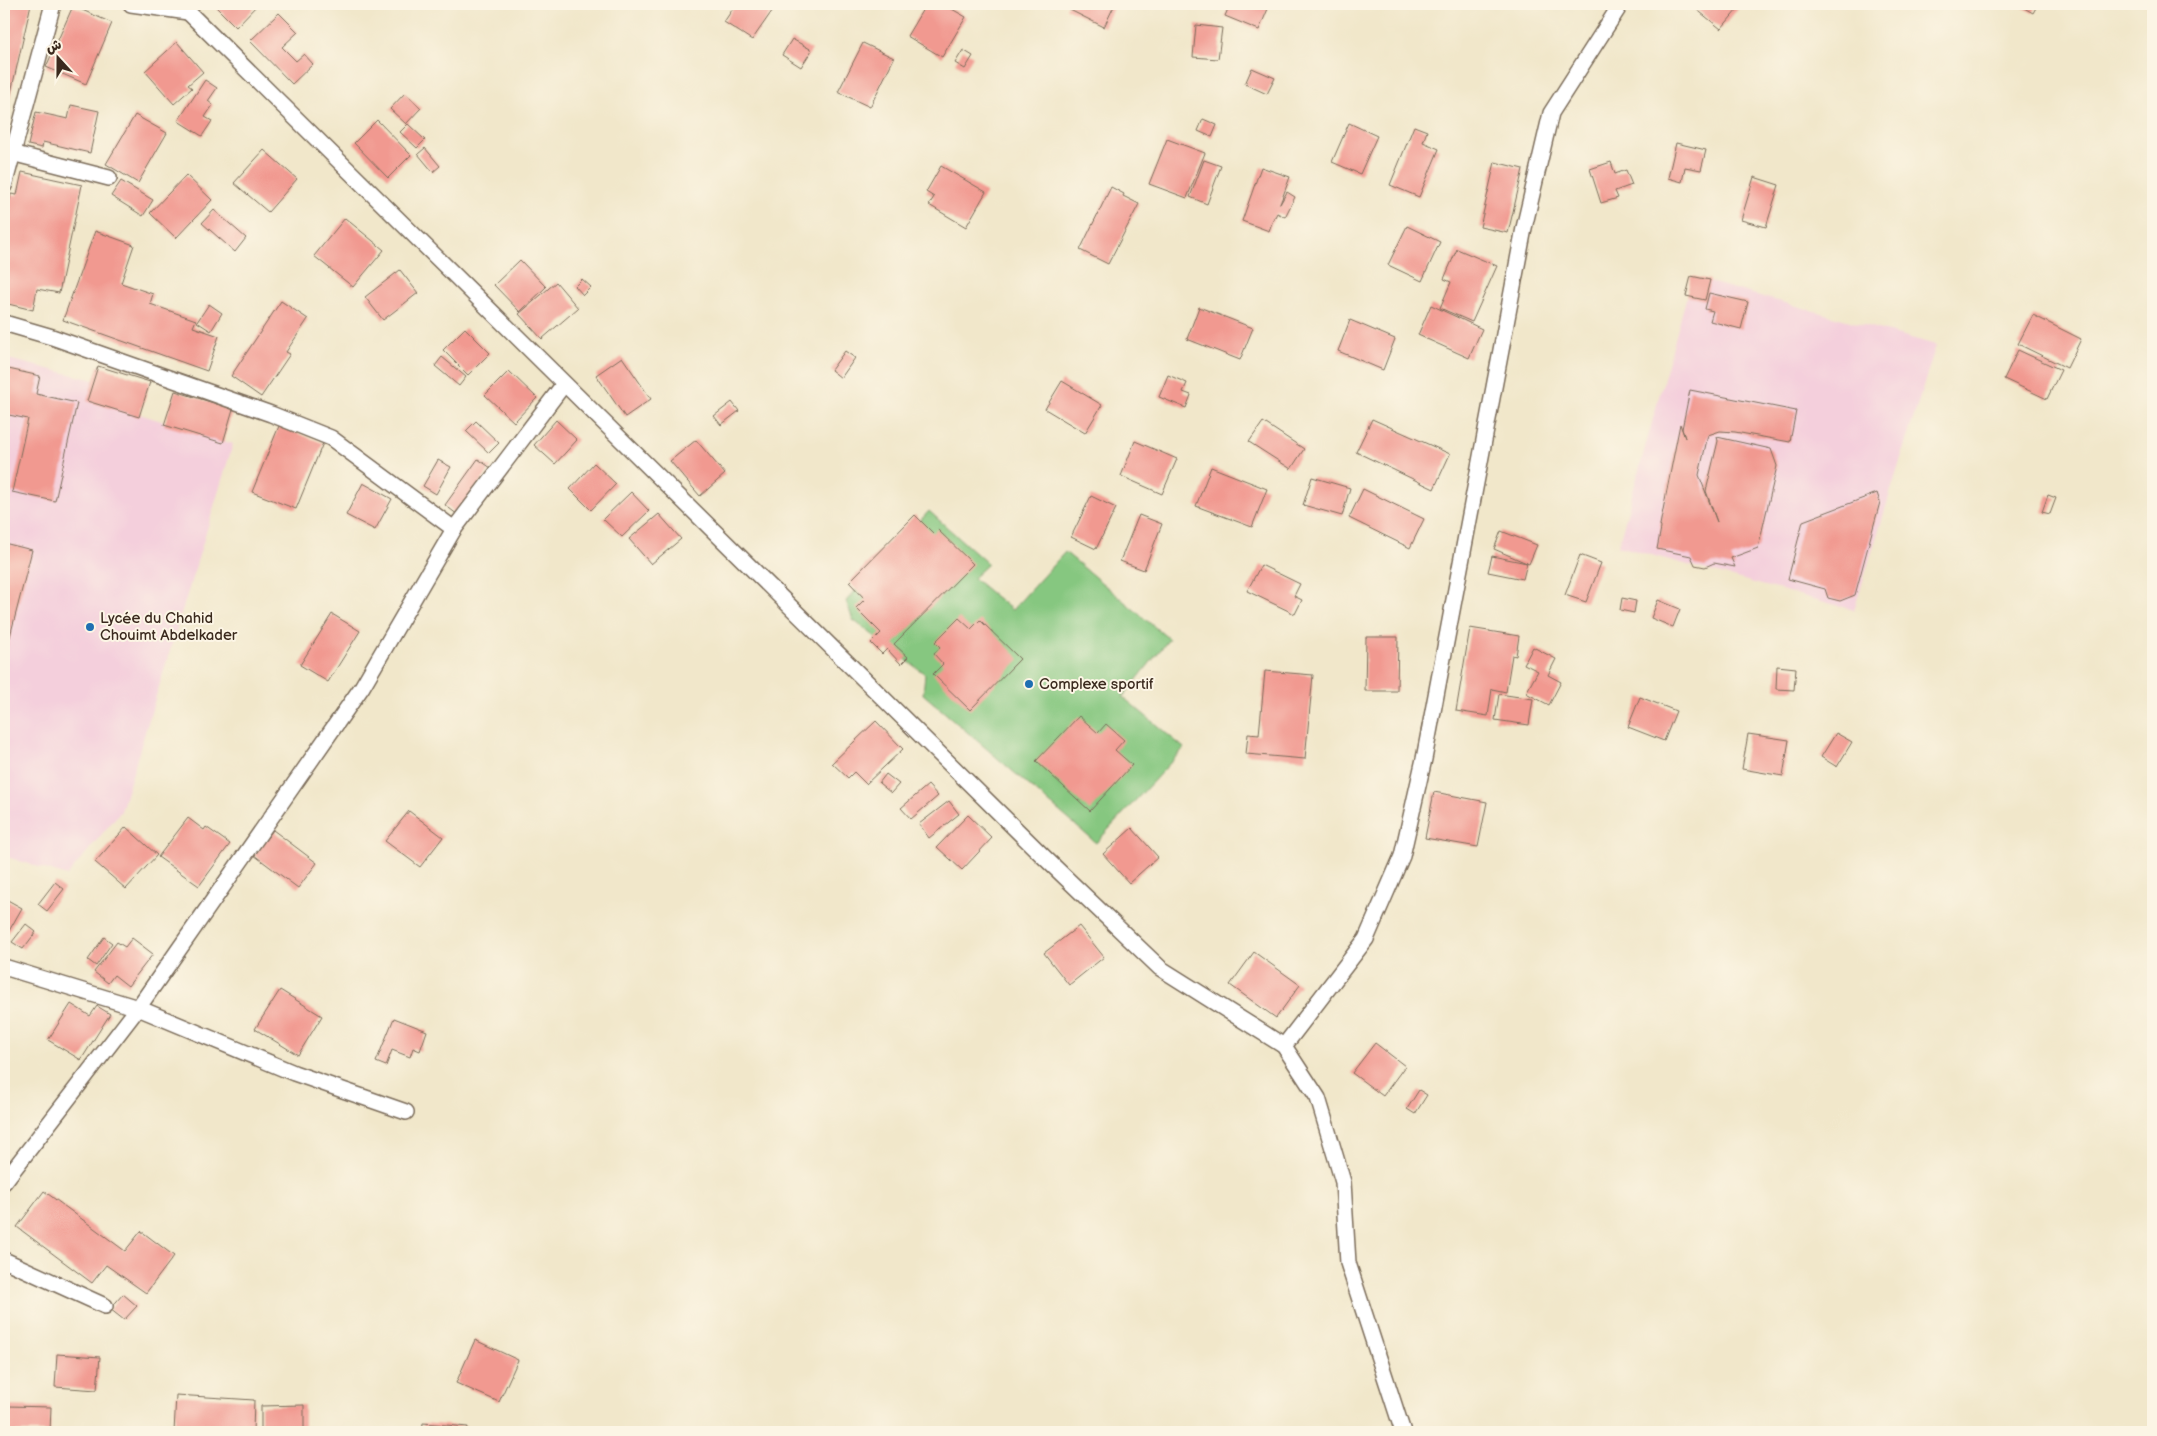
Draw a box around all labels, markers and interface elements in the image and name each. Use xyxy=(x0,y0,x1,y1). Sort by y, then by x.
north arrow xyxy=(32,32,82,82)
text: ش xyxy=(43,36,64,57)
place label: Lycée du Chahid Chouimt Abdelkader xyxy=(100,609,238,645)
marker: Lycée du Chahid Chouimt Abdelkader xyxy=(84,621,96,633)
place label: Complexe sportif xyxy=(1039,675,1154,694)
marker: Complexe sportif xyxy=(1023,678,1035,690)

